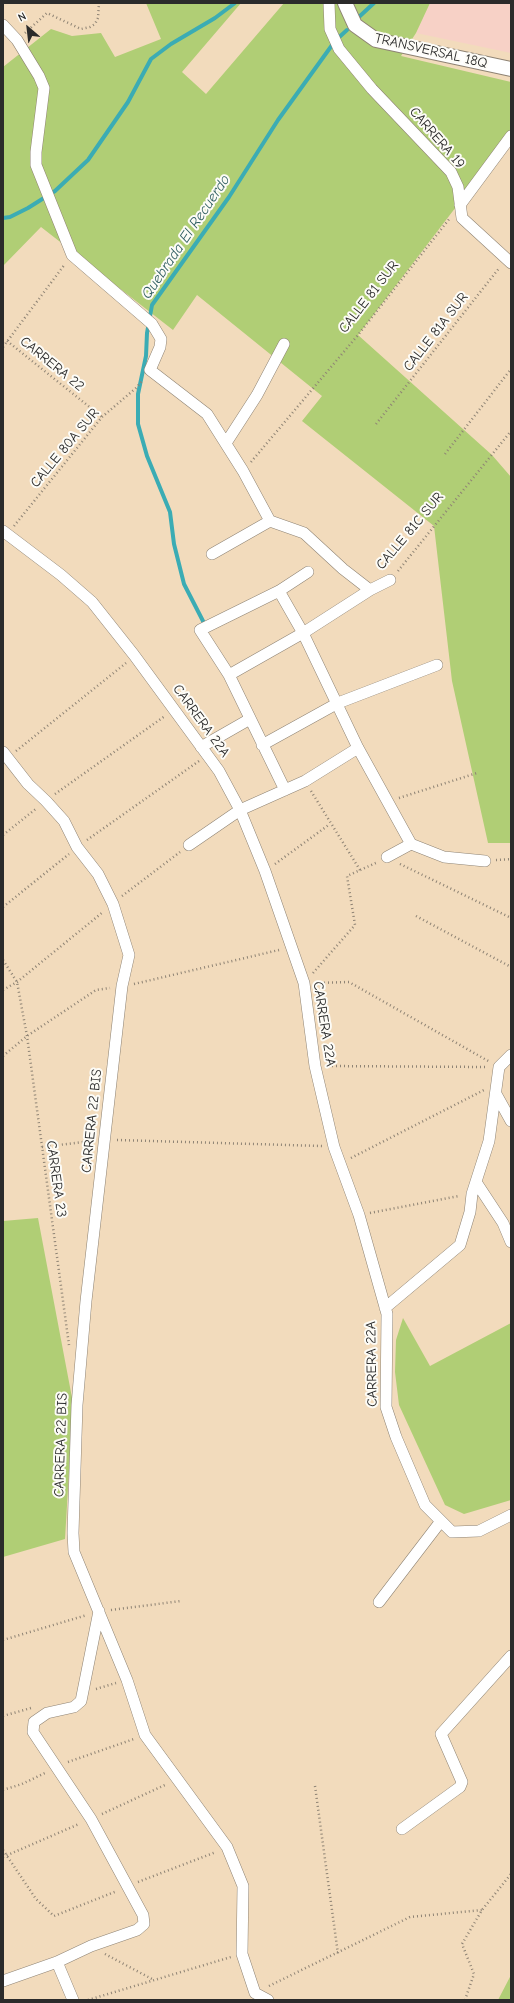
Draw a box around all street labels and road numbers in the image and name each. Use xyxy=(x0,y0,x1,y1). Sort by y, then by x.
street label: TRANSVERSAL 18Q xyxy=(373,30,489,72)
street label: CARRERA 19 xyxy=(406,104,468,172)
street label: CALLE 81 SUR xyxy=(336,258,402,336)
street label: CALLE 81A SUR xyxy=(400,289,472,375)
street label: CARRERA 22 xyxy=(17,333,87,395)
street label: CALLE 80A SUR xyxy=(27,405,103,491)
street label: CALLE 81C SUR xyxy=(373,489,447,573)
street label: CARRERA 22A xyxy=(169,681,233,761)
street label: CARRERA 22A xyxy=(309,980,339,1068)
street label: CARRERA 22 BIS xyxy=(78,1068,106,1174)
street label: CARRERA 23 xyxy=(42,1139,70,1219)
street label: CARRERA 22A xyxy=(363,1321,381,1407)
street label: CARRERA 22 BIS xyxy=(51,1393,71,1497)

